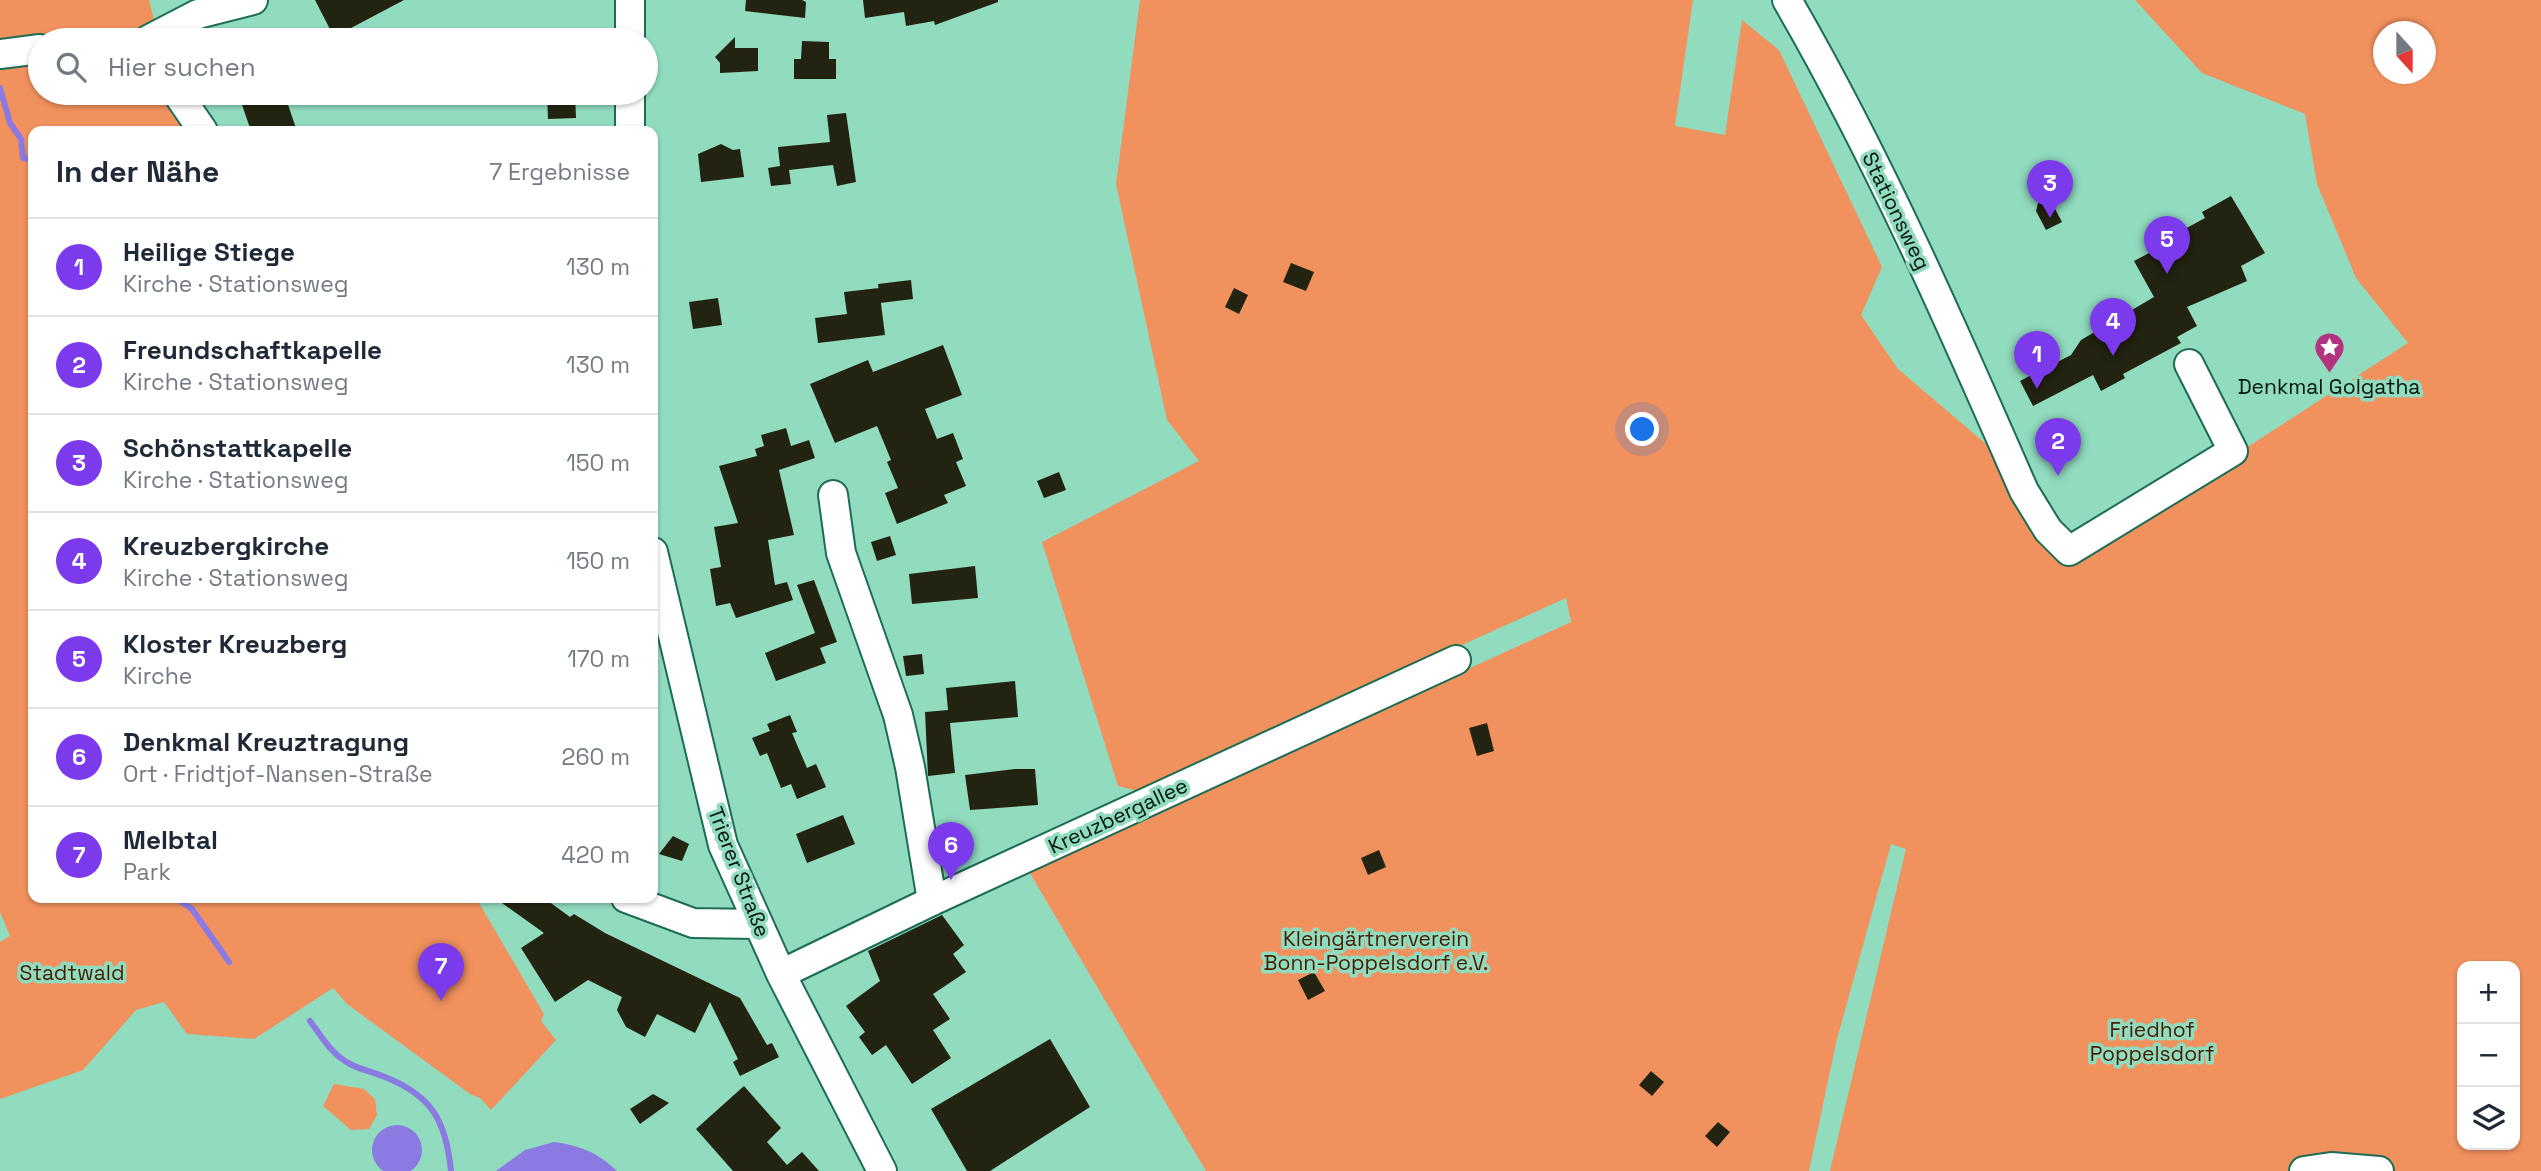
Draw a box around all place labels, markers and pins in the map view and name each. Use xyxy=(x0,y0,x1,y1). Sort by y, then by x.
pin: 3 xyxy=(2027,160,2073,218)
pin: 5 xyxy=(2144,216,2190,274)
pin: 4 xyxy=(2090,298,2136,356)
place icon: Denkmal Golgatha xyxy=(2312,330,2346,374)
pin: 1 xyxy=(2014,331,2060,389)
place label: Denkmal Golgatha xyxy=(2238,373,2420,400)
pin: 2 xyxy=(2035,418,2081,476)
pin: 6 xyxy=(928,822,974,880)
pin: 7 xyxy=(418,943,464,1001)

